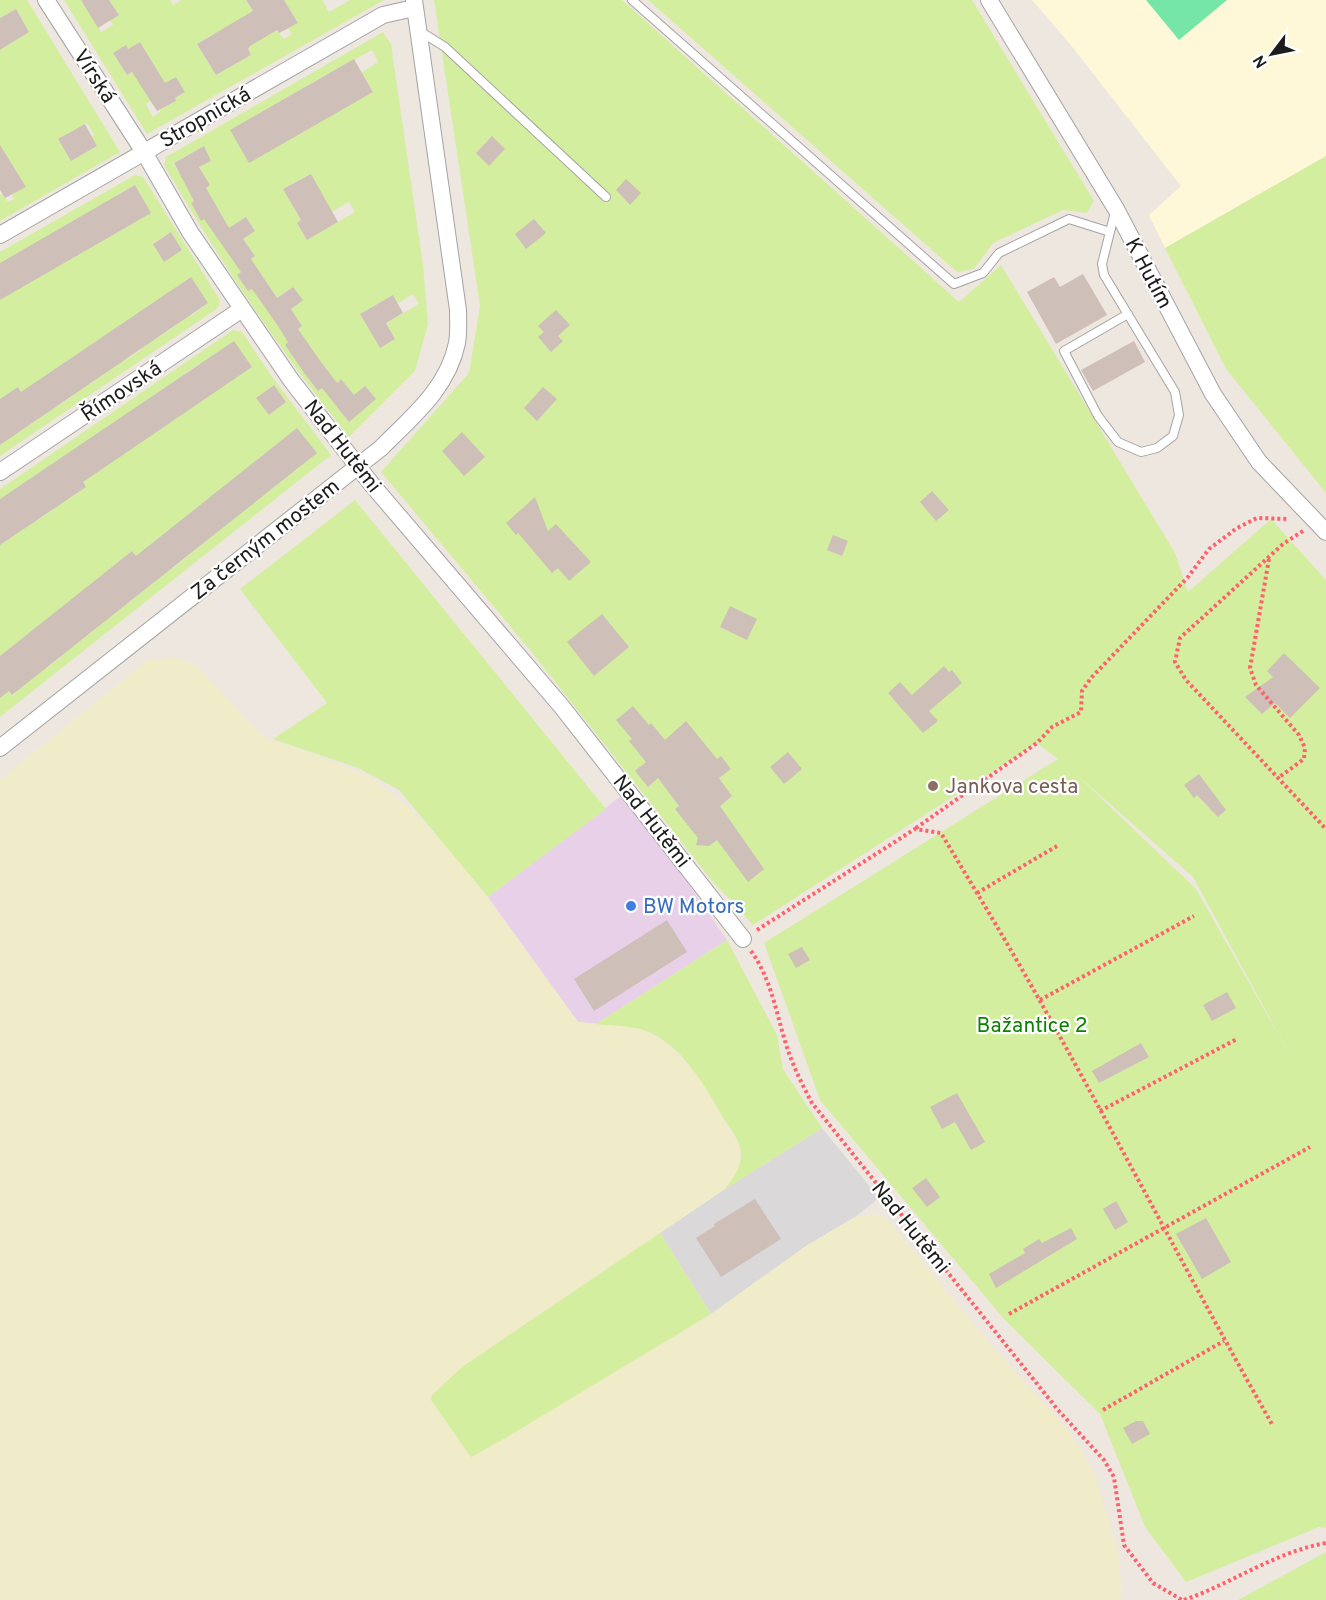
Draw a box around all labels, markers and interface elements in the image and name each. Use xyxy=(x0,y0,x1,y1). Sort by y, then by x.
north arrow xyxy=(1242,24,1302,84)
street label: Vírská xyxy=(66,45,121,109)
text: N xyxy=(1249,51,1273,71)
street label: Stropnická xyxy=(156,82,256,155)
street label: K Hutím xyxy=(1118,234,1178,314)
street label: Římovská xyxy=(76,355,167,429)
street label: Nad Hutěmi xyxy=(297,395,387,499)
street label: Za černým mostem xyxy=(186,474,346,607)
street label: Nad Hutěmi xyxy=(606,770,696,874)
place label: Jankova cesta xyxy=(945,774,1078,801)
marker: Jankova cesta xyxy=(926,779,940,793)
place label: BW Motors xyxy=(643,894,744,921)
marker: BW Motors xyxy=(624,899,638,913)
park label: Bažantice 2 xyxy=(976,1013,1088,1040)
street label: Nad Hutěmi xyxy=(864,1176,955,1280)

